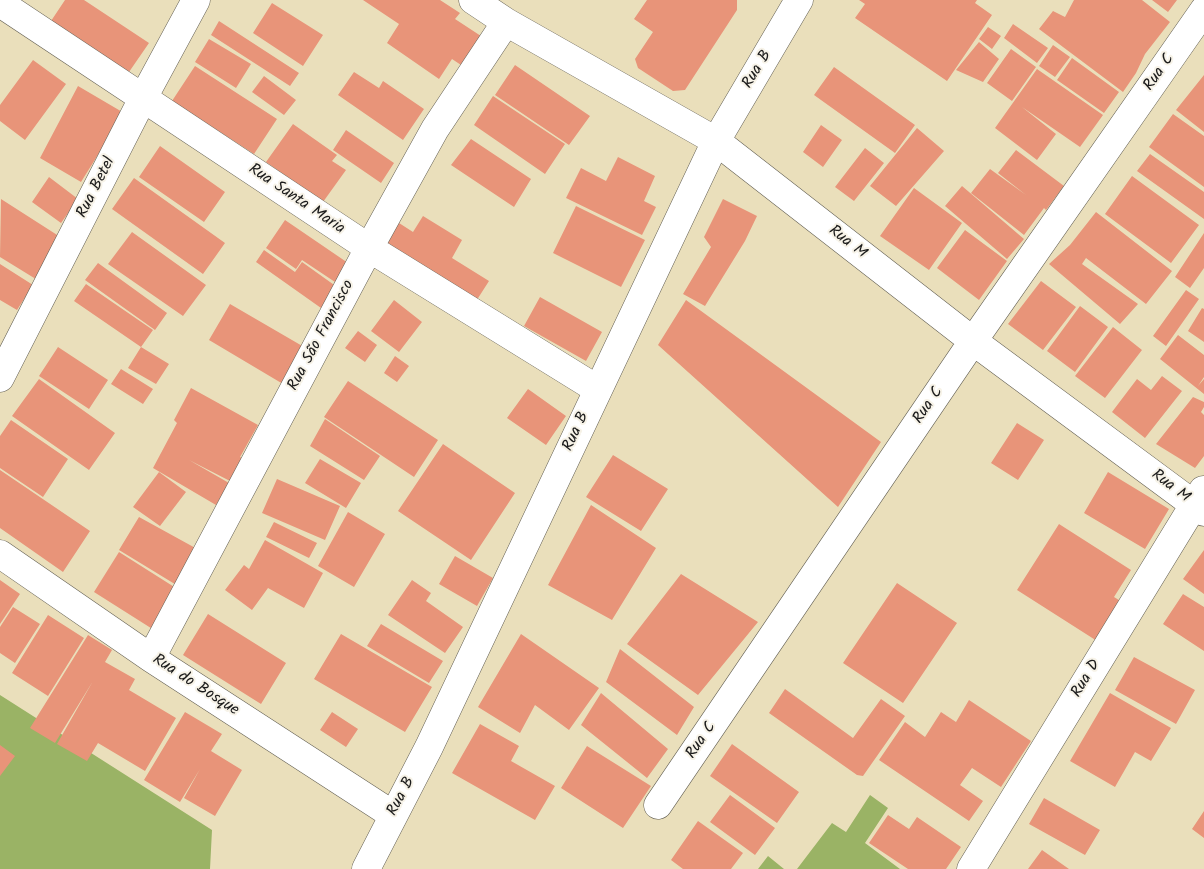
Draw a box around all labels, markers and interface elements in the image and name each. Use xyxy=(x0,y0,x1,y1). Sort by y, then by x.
street label: Rua B xyxy=(739,47,777,93)
street label: Rua C xyxy=(1141,51,1179,95)
street label: Rua Betel xyxy=(74,154,120,222)
street label: Rua Santa Maria xyxy=(244,161,348,239)
street label: Rua M xyxy=(824,222,870,264)
street label: Rua São Francisco xyxy=(285,277,359,395)
street label: Rua C xyxy=(910,384,948,428)
street label: Rua B xyxy=(560,409,594,455)
street label: Rua M xyxy=(1147,466,1193,508)
street label: Rua do Bosque xyxy=(148,651,242,721)
street label: Rua D xyxy=(1068,656,1106,702)
street label: Rua C xyxy=(683,719,721,763)
street label: Rua B xyxy=(384,774,420,820)

